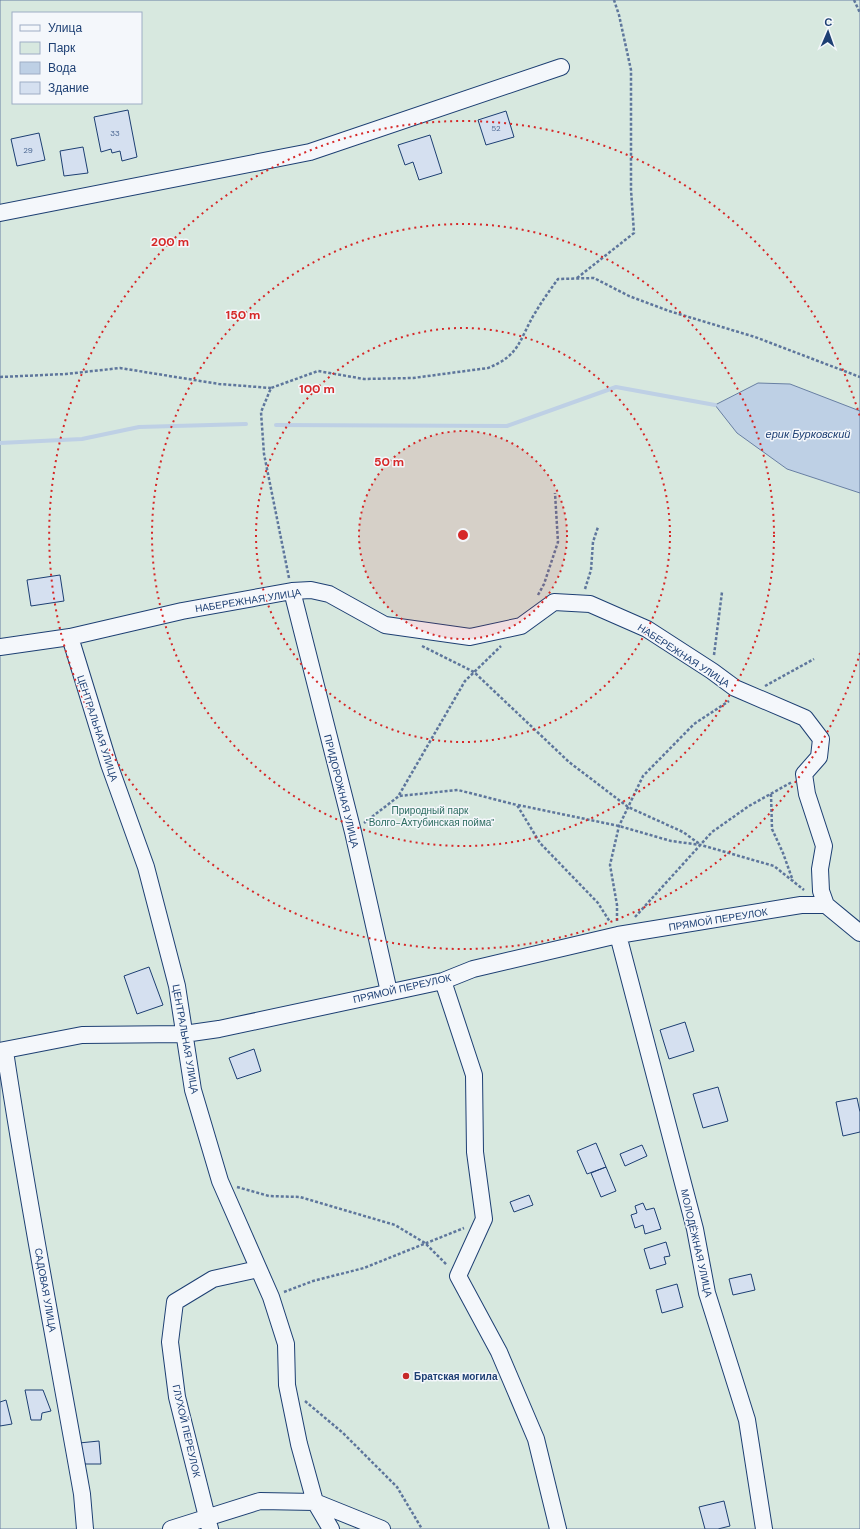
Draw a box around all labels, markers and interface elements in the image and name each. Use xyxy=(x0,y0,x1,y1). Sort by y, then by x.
legend xyxy=(12,12,142,104)
north arrow xyxy=(808,12,848,52)
text: С xyxy=(824,15,833,29)
text: Улица xyxy=(48,20,82,36)
text: Парк xyxy=(48,40,76,56)
text: Вода xyxy=(48,60,76,76)
text: Здание xyxy=(48,80,89,96)
house number: 52 xyxy=(491,123,501,133)
house number: 33 xyxy=(110,128,120,138)
house number: 29 xyxy=(23,145,33,155)
text: 200 m xyxy=(151,234,189,250)
text: 150 m xyxy=(226,307,260,323)
text: 100 m xyxy=(299,381,335,397)
water label: ерик Бурковский xyxy=(766,427,850,441)
text: 50 m xyxy=(374,454,404,470)
centre of rings xyxy=(456,528,470,542)
street label: НАБЕРЕЖНАЯ УЛИЦА xyxy=(194,586,302,615)
street label: НАБЕРЕЖНАЯ УЛИЦА xyxy=(635,621,733,690)
street label: ЦЕНТРАЛЬНАЯ УЛИЦА xyxy=(74,673,121,783)
street label: ПРИДОРОЖНАЯ УЛИЦА xyxy=(321,733,362,850)
park label: Природный парк "Волго-Ахтубинская пойма" xyxy=(366,804,494,829)
street label: ПРЯМОЙ ПЕРЕУЛОК xyxy=(668,905,769,934)
street label: ПРЯМОЙ ПЕРЕУЛОК xyxy=(352,971,453,1006)
street label: ЦЕНТРАЛЬНАЯ УЛИЦА xyxy=(169,983,202,1095)
street label: МОЛОДЁЖНАЯ УЛИЦА xyxy=(678,1188,715,1299)
street label: САДОВАЯ УЛИЦА xyxy=(32,1247,59,1334)
place label: Братская могила xyxy=(414,1370,498,1383)
marker: Братская могила xyxy=(401,1371,411,1381)
street label: ГЛУХОЙ ПЕРЕУЛОК xyxy=(169,1383,204,1479)

